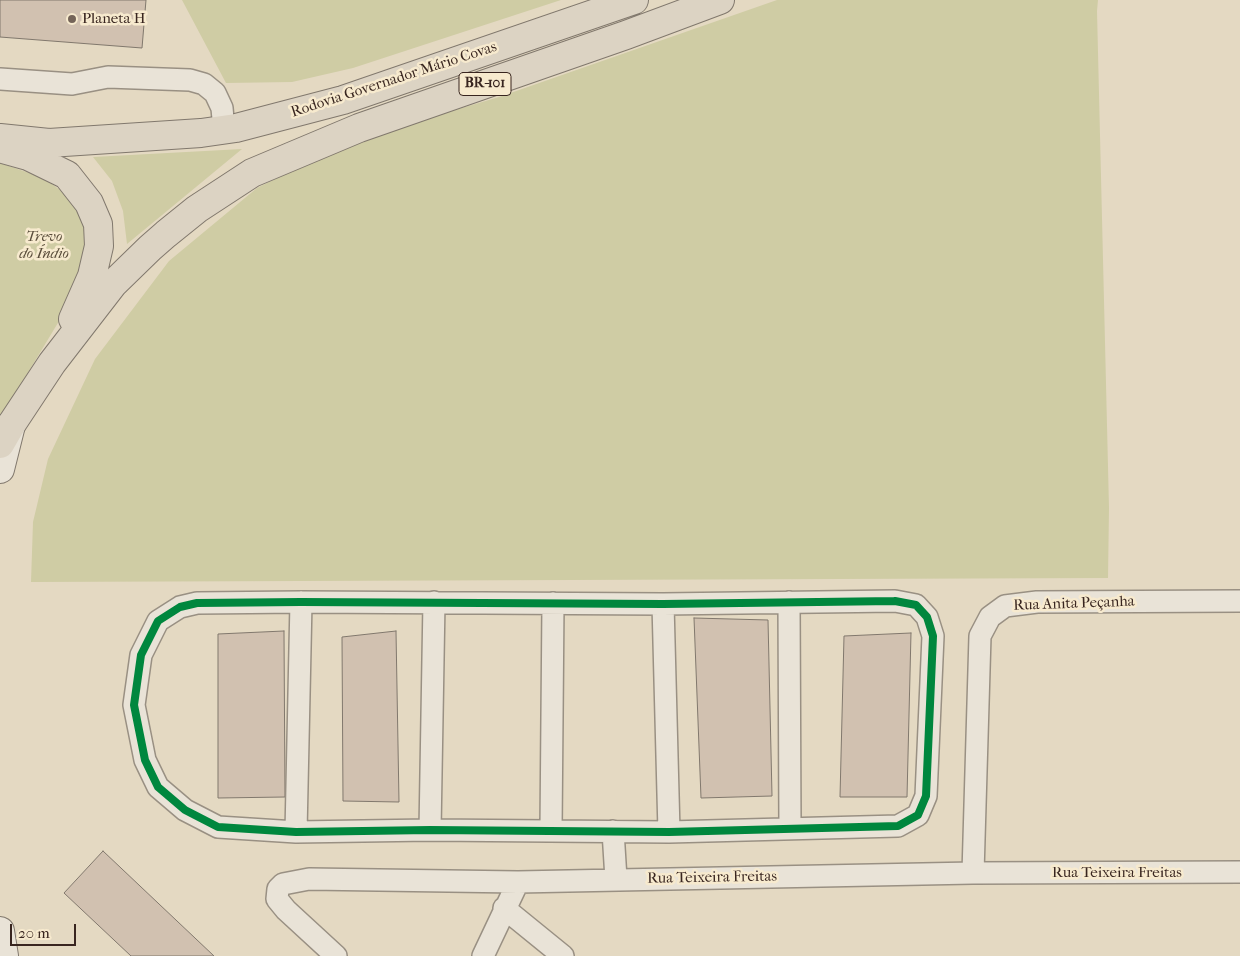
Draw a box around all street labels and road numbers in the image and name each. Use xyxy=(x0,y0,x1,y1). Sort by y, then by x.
street label: Rodovia Governador Mário Covas xyxy=(289,38,499,122)
road number: BR-101 xyxy=(459,72,511,96)
street label: Rua Anita Peçanha xyxy=(1013,593,1135,615)
street label: Rua Teixeira Freitas xyxy=(1052,864,1182,882)
street label: Rua Teixeira Freitas xyxy=(647,868,777,888)

